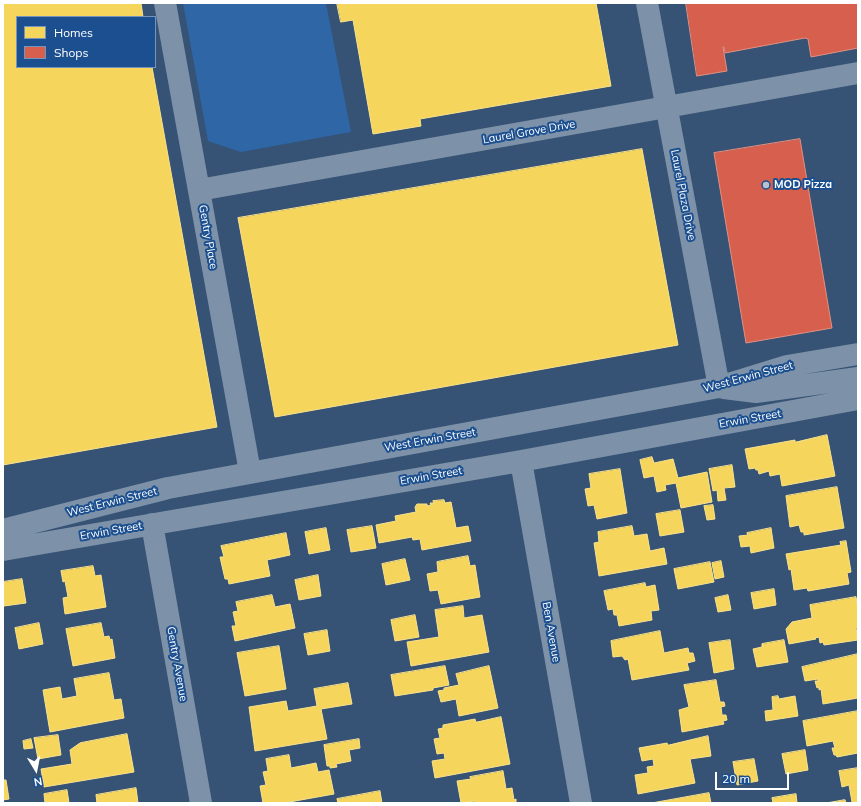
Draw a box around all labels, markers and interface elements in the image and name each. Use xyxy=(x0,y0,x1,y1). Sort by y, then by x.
legend xyxy=(16,16,156,68)
text: Homes xyxy=(54,25,93,40)
text: Shops xyxy=(54,45,89,60)
street label: Laurel Grove Drive xyxy=(482,117,576,147)
street label: Laurel Plaza Drive xyxy=(668,148,698,242)
place label: MOD Pizza xyxy=(774,178,832,192)
marker: MOD Pizza xyxy=(761,180,771,190)
street label: Gentry Place xyxy=(196,204,220,270)
street label: West Erwin Street xyxy=(702,359,794,395)
street label: Erwin Street xyxy=(718,407,782,431)
street label: West Erwin Street xyxy=(383,425,477,455)
street label: Erwin Street xyxy=(399,464,463,488)
street label: West Erwin Street xyxy=(66,484,158,520)
street label: Erwin Street xyxy=(79,519,143,543)
street label: Ben Avenue xyxy=(539,601,563,663)
street label: Gentry Avenue xyxy=(164,626,190,702)
north arrow xyxy=(16,750,56,790)
scale bar xyxy=(717,764,791,790)
text: 20 m xyxy=(722,771,750,786)
text: N xyxy=(33,774,43,789)

